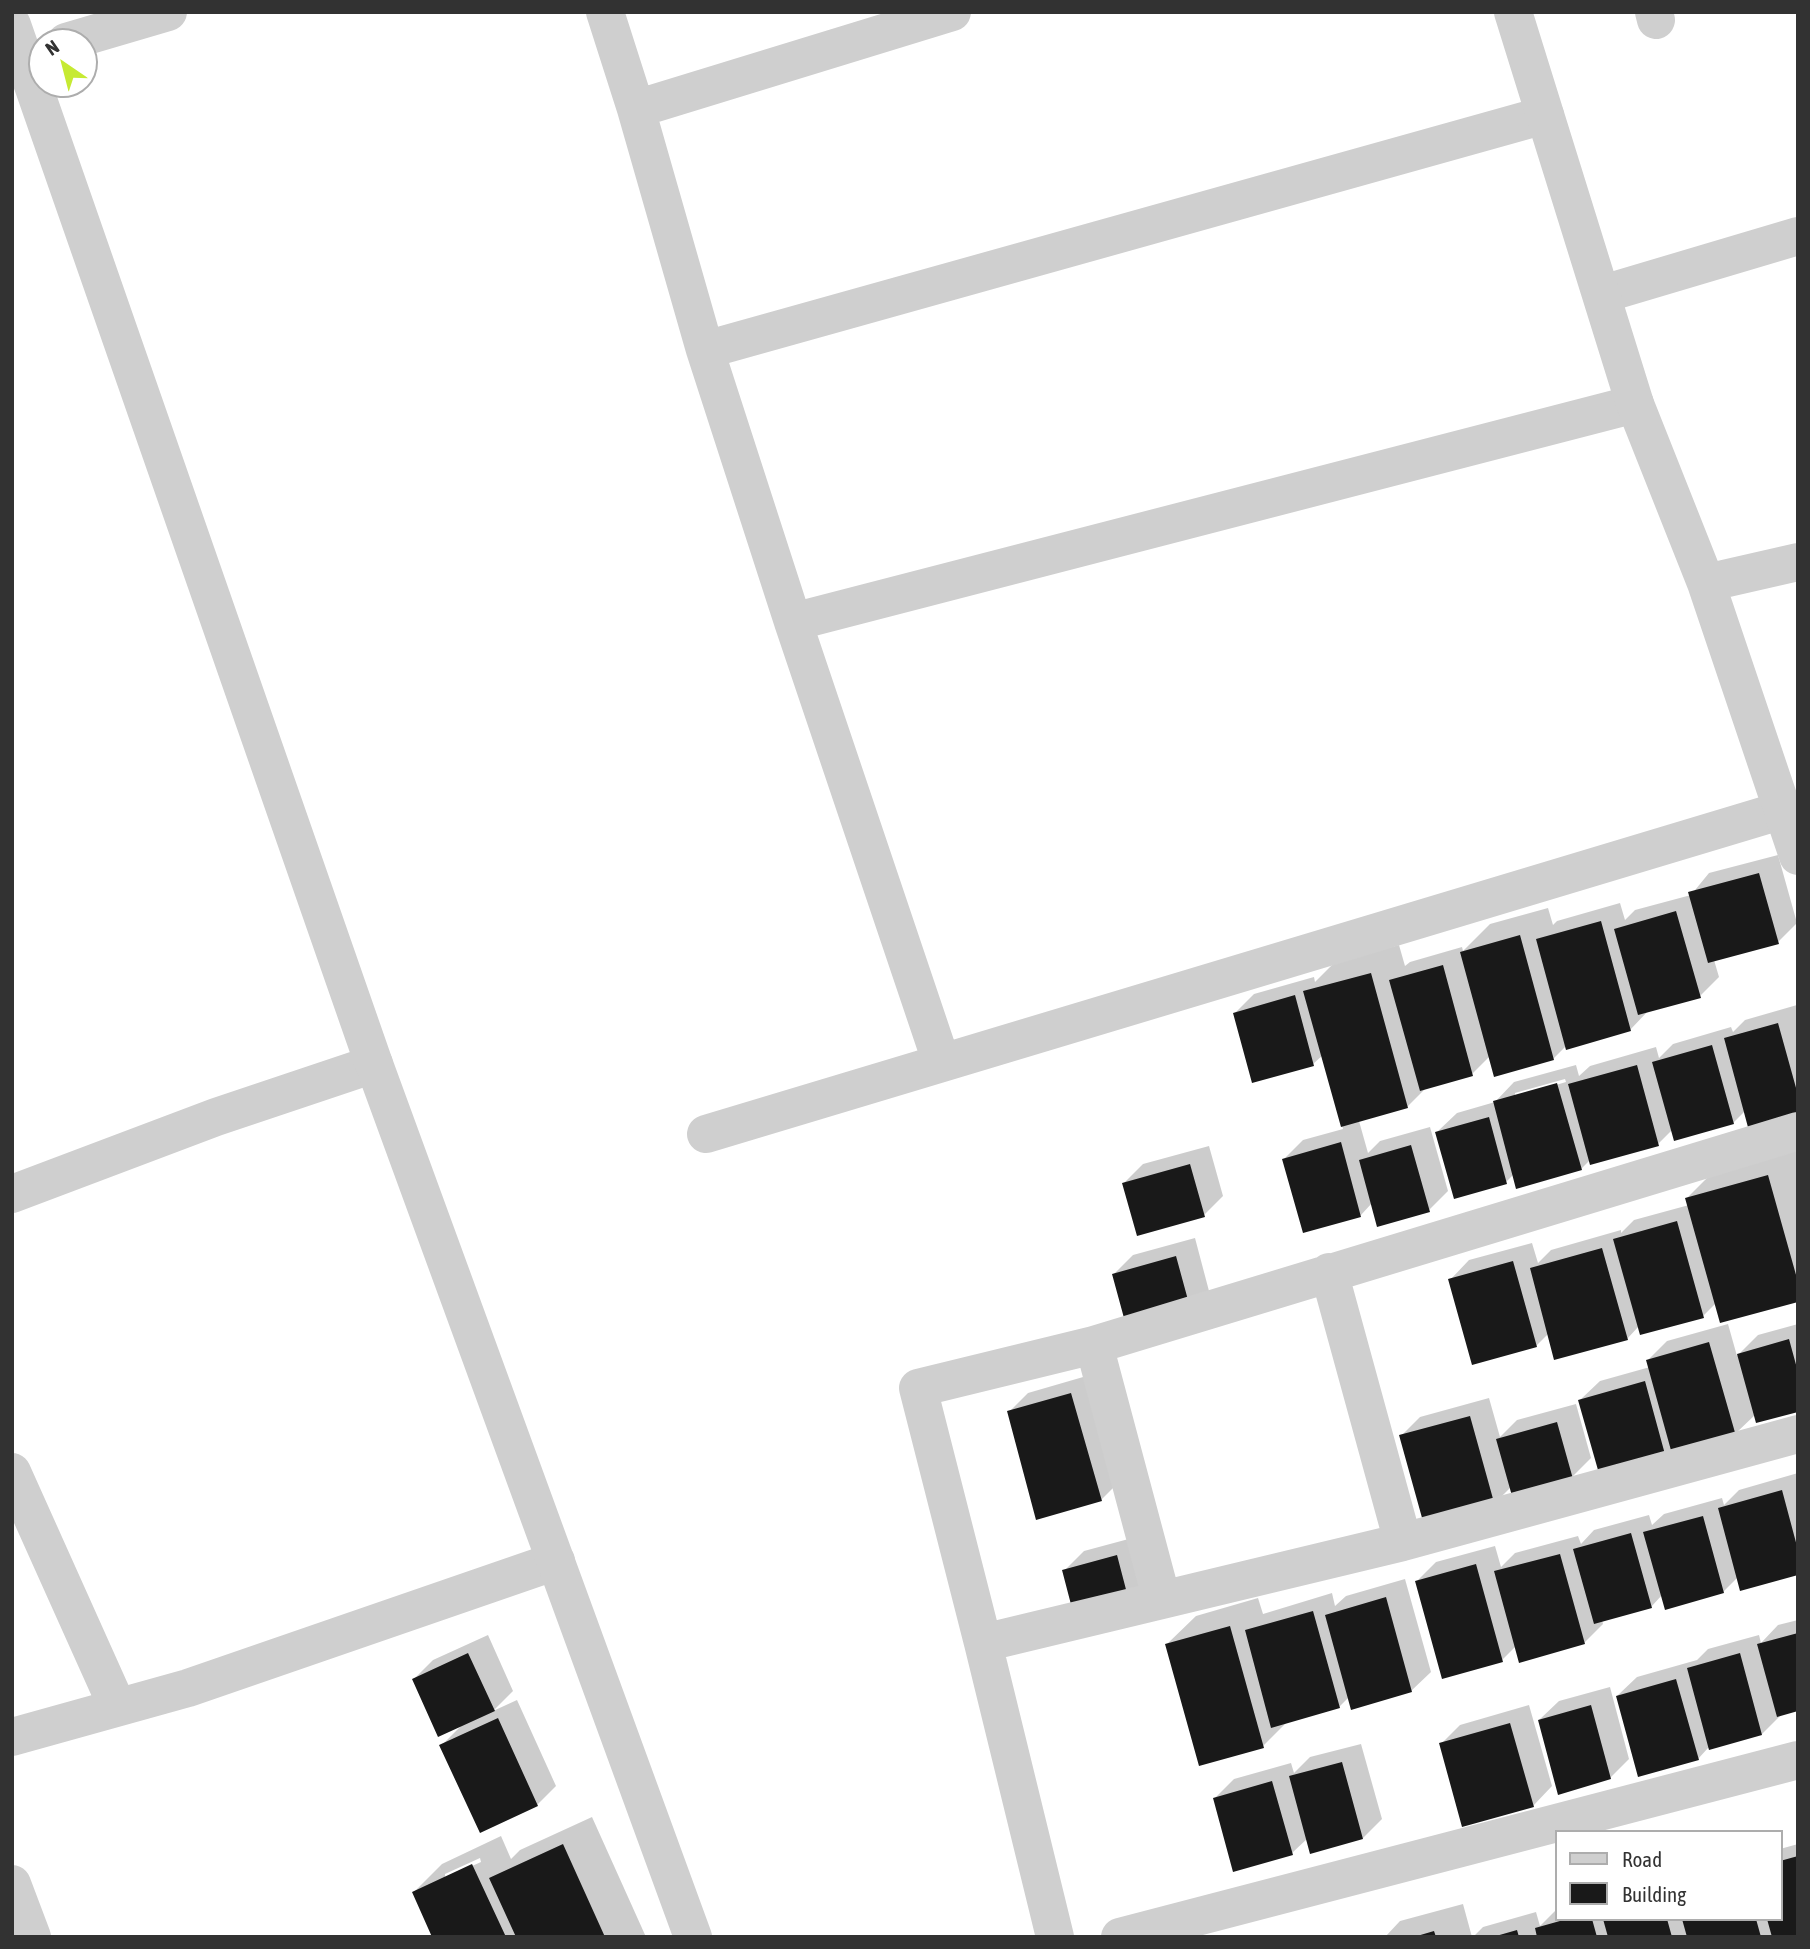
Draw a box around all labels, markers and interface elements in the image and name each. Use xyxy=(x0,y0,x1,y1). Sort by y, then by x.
north arrow xyxy=(28,28,98,98)
text: N xyxy=(41,35,63,60)
legend xyxy=(1554,1830,1782,1921)
text: Road xyxy=(1622,1847,1662,1871)
text: Building xyxy=(1622,1882,1686,1906)

